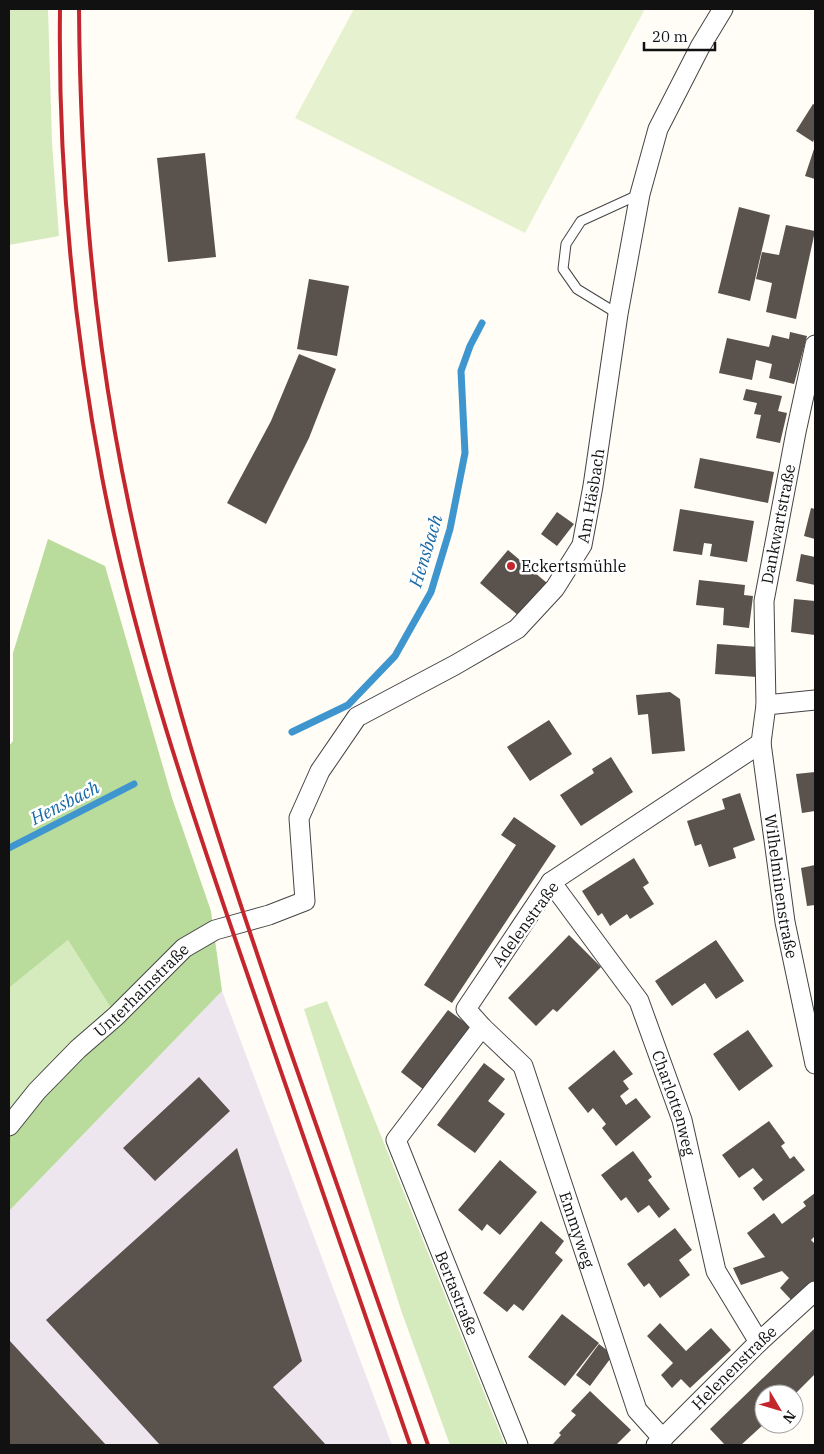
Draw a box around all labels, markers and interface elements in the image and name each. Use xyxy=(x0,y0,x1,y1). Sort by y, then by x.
scale bar xyxy=(644,20,715,52)
text: 20 m xyxy=(652,27,688,46)
street label: Am Häsbach xyxy=(573,447,608,545)
street label: Dankwartstraße xyxy=(757,462,799,586)
water label: Hensbach xyxy=(403,512,447,591)
place label: Eckertsmühle xyxy=(521,556,626,576)
marker: Eckertsmühle xyxy=(505,560,517,572)
water label: Hensbach xyxy=(25,775,103,830)
street label: Wilhelminenstraße xyxy=(761,813,802,960)
street label: Adelenstraße xyxy=(487,877,563,971)
street label: Unterhainstraße xyxy=(89,939,193,1041)
street label: Charlottenweg xyxy=(648,1048,700,1158)
street label: Emmyweg xyxy=(555,1189,599,1271)
street label: Bertastraße xyxy=(431,1248,483,1338)
street label: Helenenstraße xyxy=(687,1321,781,1414)
north arrow xyxy=(754,1384,804,1434)
text: N xyxy=(779,1407,800,1427)

